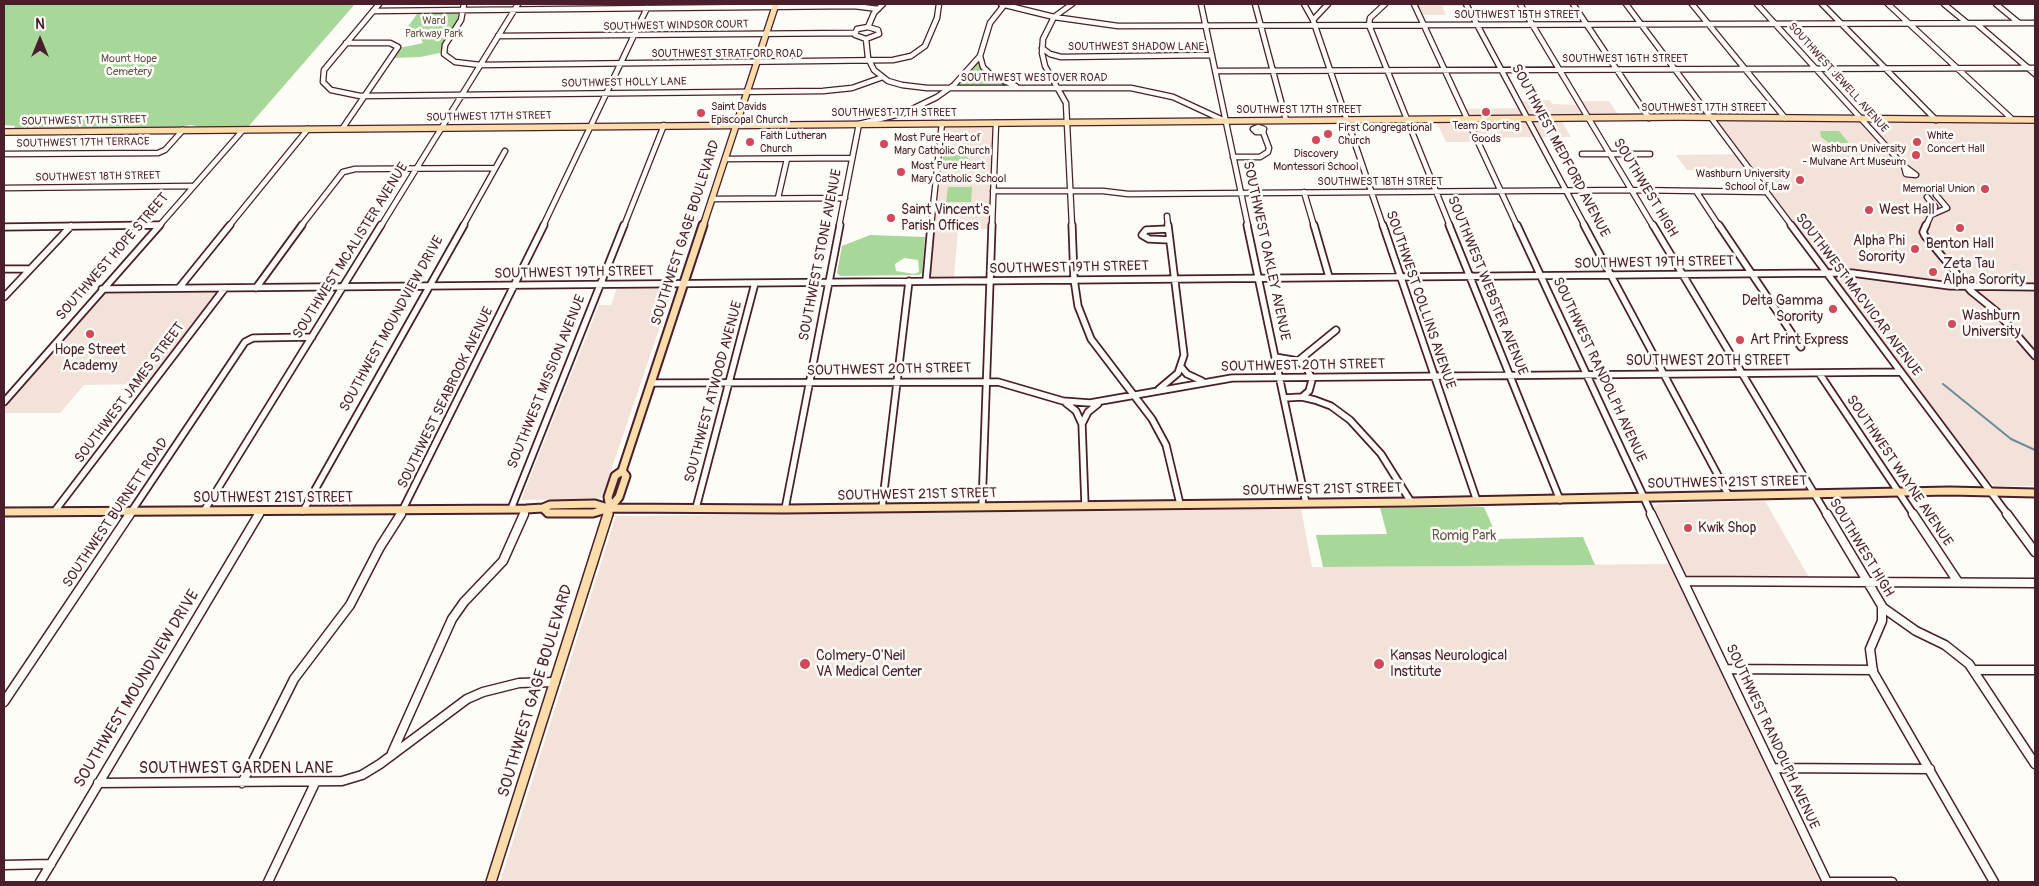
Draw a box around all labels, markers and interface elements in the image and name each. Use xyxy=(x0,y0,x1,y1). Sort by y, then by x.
street label: SOUTHWEST 15TH STREET xyxy=(1454,8,1580,22)
park label: Ward Parkway Park xyxy=(405,14,463,40)
north arrow xyxy=(15,15,65,65)
text: N xyxy=(35,16,45,33)
street label: SOUTHWEST WINDSOR COURT xyxy=(603,18,749,34)
street label: SOUTHWEST JEWELL AVENUE xyxy=(1785,20,1891,136)
street label: SOUTHWEST SHADOW LANE xyxy=(1068,40,1204,54)
street label: SOUTHWEST STRATFORD ROAD xyxy=(651,47,803,61)
park label: Mount Hope Cemetery xyxy=(101,52,157,78)
street label: SOUTHWEST 16TH STREET xyxy=(1562,52,1688,66)
street label: SOUTHWEST MEDFORD AVENUE xyxy=(1507,62,1613,240)
street label: SOUTHWEST WESTOVER ROAD xyxy=(961,71,1107,85)
street label: SOUTHWEST HOLLY LANE xyxy=(561,75,687,91)
place label: Saint Davids Episcopal Church xyxy=(711,100,788,126)
street label: SOUTHWEST 17TH STREET xyxy=(1641,101,1767,115)
street label: SOUTHWEST 17TH STREET xyxy=(1236,103,1362,117)
street label: SOUTHWEST 17TH STREET xyxy=(831,106,957,120)
marker: Team Sporting Goods xyxy=(1480,106,1492,118)
marker: Saint Davids Episcopal Church xyxy=(695,107,707,119)
street label: SOUTHWEST 17TH STREET xyxy=(426,109,552,125)
street label: SOUTHWEST 17TH STREET xyxy=(21,113,147,129)
place label: Team Sporting Goods xyxy=(1452,119,1520,145)
place label: First Congregational Church xyxy=(1338,121,1432,147)
marker: First Congregational Church xyxy=(1322,128,1334,140)
place label: Faith Lutheran Church xyxy=(760,129,827,155)
place label: White Concert Hall xyxy=(1927,129,1985,155)
place label: Most Pure Heart of Mary Catholic Church xyxy=(894,131,990,157)
marker: Discovery Montessori School xyxy=(1310,134,1322,146)
street label: SOUTHWEST 17TH TERRACE xyxy=(16,135,150,151)
marker: Faith Lutheran Church xyxy=(744,136,756,148)
street label: SOUTHWEST HIGH xyxy=(1609,136,1681,240)
marker: White Concert Hall xyxy=(1911,136,1923,148)
street label: SOUTHWEST GAGE BOULEVARD xyxy=(648,138,724,328)
marker: Most Pure Heart of Mary Catholic Church xyxy=(878,138,890,150)
place label: Washburn University - Mulvane Art Museum xyxy=(1802,142,1906,168)
place label: Discovery Montessori School xyxy=(1273,147,1359,173)
marker: Washburn University - Mulvane Art Museum xyxy=(1910,149,1922,161)
place label: Most Pure Heart Mary Catholic School xyxy=(911,159,1006,185)
street label: SOUTHWEST MCALISTER AVENUE xyxy=(290,160,412,342)
street label: SOUTHWEST OAKLEY AVENUE xyxy=(1239,160,1293,342)
marker: Most Pure Heart Mary Catholic School xyxy=(895,166,907,178)
place label: Washburn University School of Law xyxy=(1696,167,1790,193)
street label: SOUTHWEST STONE AVENUE xyxy=(796,168,846,342)
street label: SOUTHWEST 18TH STREET xyxy=(35,169,161,185)
marker: Washburn University School of Law xyxy=(1794,174,1806,186)
street label: SOUTHWEST 18TH STREET xyxy=(1317,175,1443,189)
place label: Memorial Union xyxy=(1903,182,1975,196)
marker: Memorial Union xyxy=(1979,183,1991,195)
street label: SOUTHWEST HOPE STREET xyxy=(53,190,173,324)
street label: SOUTHWEST WEBSTER AVENUE xyxy=(1443,194,1531,378)
place label: Saint Vincent's Parish Offices xyxy=(901,202,989,234)
place label: West Hall xyxy=(1879,202,1935,218)
marker: West Hall xyxy=(1863,204,1875,216)
street label: SOUTHWEST COLLINS AVENUE xyxy=(1381,209,1459,391)
street label: SOUTHWEST MACVICAR AVENUE xyxy=(1791,210,1925,380)
marker: Saint Vincent's Parish Offices xyxy=(885,212,897,224)
marker: Benton Hall xyxy=(1954,222,1966,234)
street label: SOUTHWEST MOUNDVIEW DRIVE xyxy=(336,233,448,415)
place label: Alpha Phi Sorority xyxy=(1853,233,1905,266)
place label: Benton Hall xyxy=(1926,236,1994,252)
marker: Alpha Phi Sorority xyxy=(1909,243,1921,255)
street label: SOUTHWEST 19TH STREET xyxy=(1574,253,1734,273)
place label: Zeta Tau Alpha Sorority xyxy=(1943,256,2025,288)
street label: SOUTHWEST 19TH STREET xyxy=(989,258,1149,278)
street label: SOUTHWEST 19TH STREET xyxy=(494,263,654,283)
marker: Zeta Tau Alpha Sorority xyxy=(1927,266,1939,278)
street label: SOUTHWEST RANDOLPH AVENUE xyxy=(1549,275,1649,465)
street label: SOUTHWEST MISSION AVENUE xyxy=(504,293,590,471)
place label: Delta Gamma Sorority xyxy=(1742,293,1823,326)
street label: SOUTHWEST ATWOOD AVENUE xyxy=(682,299,746,485)
marker: Delta Gamma Sorority xyxy=(1827,303,1839,315)
street label: SOUTHWEST SEABROOK AVENUE xyxy=(395,305,497,491)
place label: Washburn University xyxy=(1962,308,2021,341)
marker: Washburn University xyxy=(1946,318,1958,330)
street label: SOUTHWEST JAMES STREET xyxy=(72,319,188,467)
marker: Hope Street Academy xyxy=(84,328,96,340)
place label: Art Print Express xyxy=(1750,332,1848,348)
marker: Art Print Express xyxy=(1734,334,1746,346)
place label: Hope Street Academy xyxy=(54,342,126,374)
street label: SOUTHWEST 20TH STREET xyxy=(1626,353,1790,369)
street label: SOUTHWEST 20TH STREET xyxy=(1221,356,1385,376)
street label: SOUTHWEST 20TH STREET xyxy=(807,360,971,380)
street label: SOUTHWEST WAYNE AVENUE xyxy=(1842,392,1956,550)
street label: SOUTHWEST BURNETT ROAD xyxy=(60,435,172,591)
street label: SOUTHWEST 21ST STREET xyxy=(1647,473,1807,493)
street label: SOUTHWEST 21ST STREET xyxy=(1242,480,1402,500)
street label: SOUTHWEST 21ST STREET xyxy=(837,485,997,505)
street label: SOUTHWEST 21ST STREET xyxy=(193,490,353,506)
street label: SOUTHWEST HIGH xyxy=(1825,496,1897,600)
place label: Kwik Shop xyxy=(1698,520,1756,536)
marker: Kwik Shop xyxy=(1682,522,1694,534)
park label: Romig Park xyxy=(1432,528,1496,544)
street label: SOUTHWEST GAGE BOULEVARD xyxy=(494,582,578,800)
street label: SOUTHWEST MOUNDVIEW DRIVE xyxy=(70,587,204,791)
street label: SOUTHWEST RANDOLPH AVENUE xyxy=(1722,642,1822,832)
place label: Colmery-O'Neil VA Medical Center xyxy=(816,648,922,680)
place label: Kansas Neurological Institute xyxy=(1390,648,1507,680)
marker: Colmery-O'Neil VA Medical Center xyxy=(798,657,812,671)
marker: Kansas Neurological Institute xyxy=(1372,657,1386,671)
street label: SOUTHWEST GARDEN LANE xyxy=(139,759,333,779)

